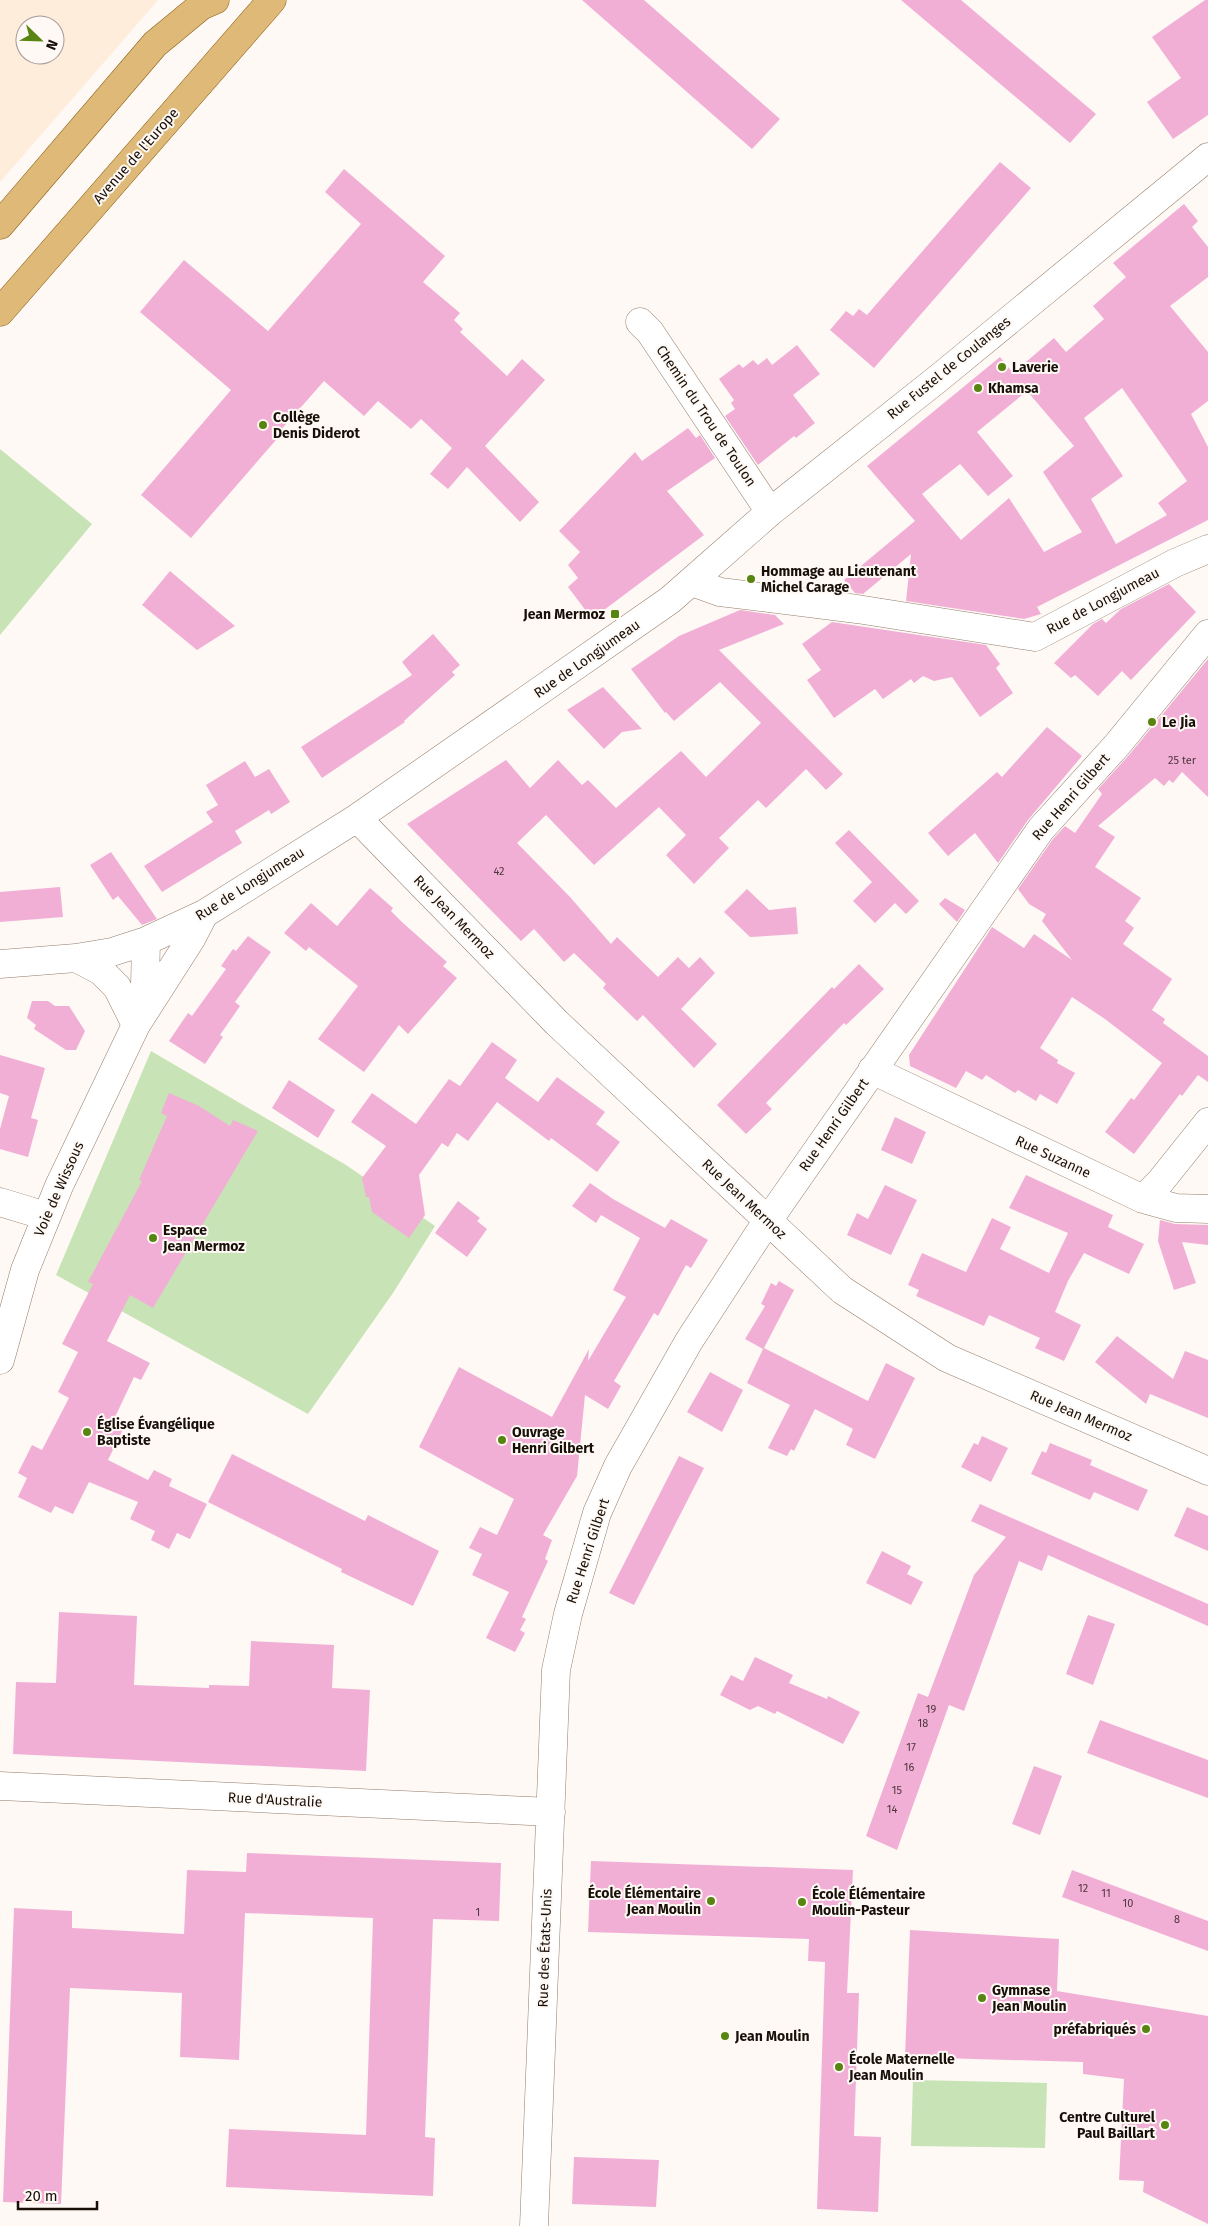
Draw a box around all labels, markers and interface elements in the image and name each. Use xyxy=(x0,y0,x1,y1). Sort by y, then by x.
north arrow xyxy=(15,15,65,65)
text: N xyxy=(42,37,61,52)
street label: Avenue de l'Europe xyxy=(90,105,182,207)
street label: Rue Fustel de Coulanges xyxy=(884,313,1015,423)
street label: Chemin du Trou de Toulon xyxy=(652,342,760,490)
place label: Laverie xyxy=(1012,359,1059,376)
marker: Laverie xyxy=(996,361,1008,373)
place label: Khamsa xyxy=(988,380,1039,397)
marker: Khamsa xyxy=(972,382,984,394)
place label: Collège Denis Diderot xyxy=(273,409,361,442)
marker: Collège Denis Diderot xyxy=(257,419,269,431)
place label: Hommage au Lieutenant Michel Carage xyxy=(761,563,917,596)
street label: Rue de Longjumeau xyxy=(1044,564,1162,638)
marker: Hommage au Lieutenant Michel Carage xyxy=(745,573,757,585)
place label: Jean Mermoz xyxy=(522,606,606,623)
marker: Jean Mermoz xyxy=(609,608,621,620)
street label: Rue de Longjumeau xyxy=(531,616,643,702)
place label: Le Jia xyxy=(1162,714,1196,731)
marker: Le Jia xyxy=(1146,716,1158,728)
street label: Rue Henri Gilbert xyxy=(1029,749,1114,844)
house number: 25 ter xyxy=(1168,754,1197,767)
street label: Rue de Longjumeau xyxy=(192,844,308,924)
house number: 42 xyxy=(493,865,505,878)
street label: Rue Jean Mermoz xyxy=(410,872,498,962)
street label: Rue Henri Gilbert xyxy=(796,1074,873,1175)
street label: Rue Suzanne xyxy=(1013,1132,1093,1182)
street label: Voie de Wissous xyxy=(31,1139,88,1239)
street label: Rue Jean Mermoz xyxy=(698,1155,790,1243)
place label: Espace Jean Mermoz xyxy=(162,1222,245,1255)
marker: Espace Jean Mermoz xyxy=(147,1232,159,1244)
street label: Rue Jean Mermoz xyxy=(1027,1387,1135,1445)
place label: Église Évangélique Baptiste xyxy=(97,1415,215,1449)
place label: Ouvrage Henri Gilbert xyxy=(512,1424,595,1457)
marker: Église Évangélique Baptiste xyxy=(81,1426,93,1438)
marker: Ouvrage Henri Gilbert xyxy=(496,1434,508,1446)
street label: Rue Henri Gilbert xyxy=(563,1495,613,1606)
house number: 19 xyxy=(926,1703,936,1716)
house number: 18 xyxy=(918,1717,928,1730)
house number: 17 xyxy=(906,1741,916,1754)
house number: 16 xyxy=(904,1761,914,1774)
house number: 15 xyxy=(892,1784,903,1797)
street label: Rue d'Australie xyxy=(227,1789,323,1811)
house number: 14 xyxy=(887,1803,897,1816)
house number: 12 xyxy=(1078,1882,1088,1895)
place label: École Élémentaire Jean Moulin xyxy=(588,1884,701,1918)
place label: École Élémentaire Moulin-Pasteur xyxy=(812,1885,926,1919)
house number: 11 xyxy=(1101,1887,1111,1900)
street label: Rue des États-Unis xyxy=(533,1888,556,2008)
marker: École Élémentaire Jean Moulin xyxy=(705,1895,717,1907)
marker: École Élémentaire Moulin-Pasteur xyxy=(796,1896,808,1908)
house number: 10 xyxy=(1123,1897,1133,1910)
house number: 1 xyxy=(476,1906,480,1919)
house number: 8 xyxy=(1174,1913,1180,1926)
place label: Gymnase Jean Moulin xyxy=(991,1982,1066,2015)
marker: Gymnase Jean Moulin xyxy=(976,1992,988,2004)
place label: préfabriqués xyxy=(1054,2021,1136,2038)
marker: préfabriqués xyxy=(1140,2023,1152,2035)
place label: Jean Moulin xyxy=(734,2028,809,2045)
marker: Jean Moulin xyxy=(719,2030,731,2042)
place label: École Maternelle Jean Moulin xyxy=(848,2050,955,2084)
marker: École Maternelle Jean Moulin xyxy=(833,2061,845,2073)
place label: Centre Culturel Paul Baillart xyxy=(1059,2109,1156,2142)
marker: Centre Culturel Paul Baillart xyxy=(1159,2119,1171,2131)
scale bar xyxy=(18,2178,96,2210)
text: 20 m xyxy=(25,2187,58,2205)

